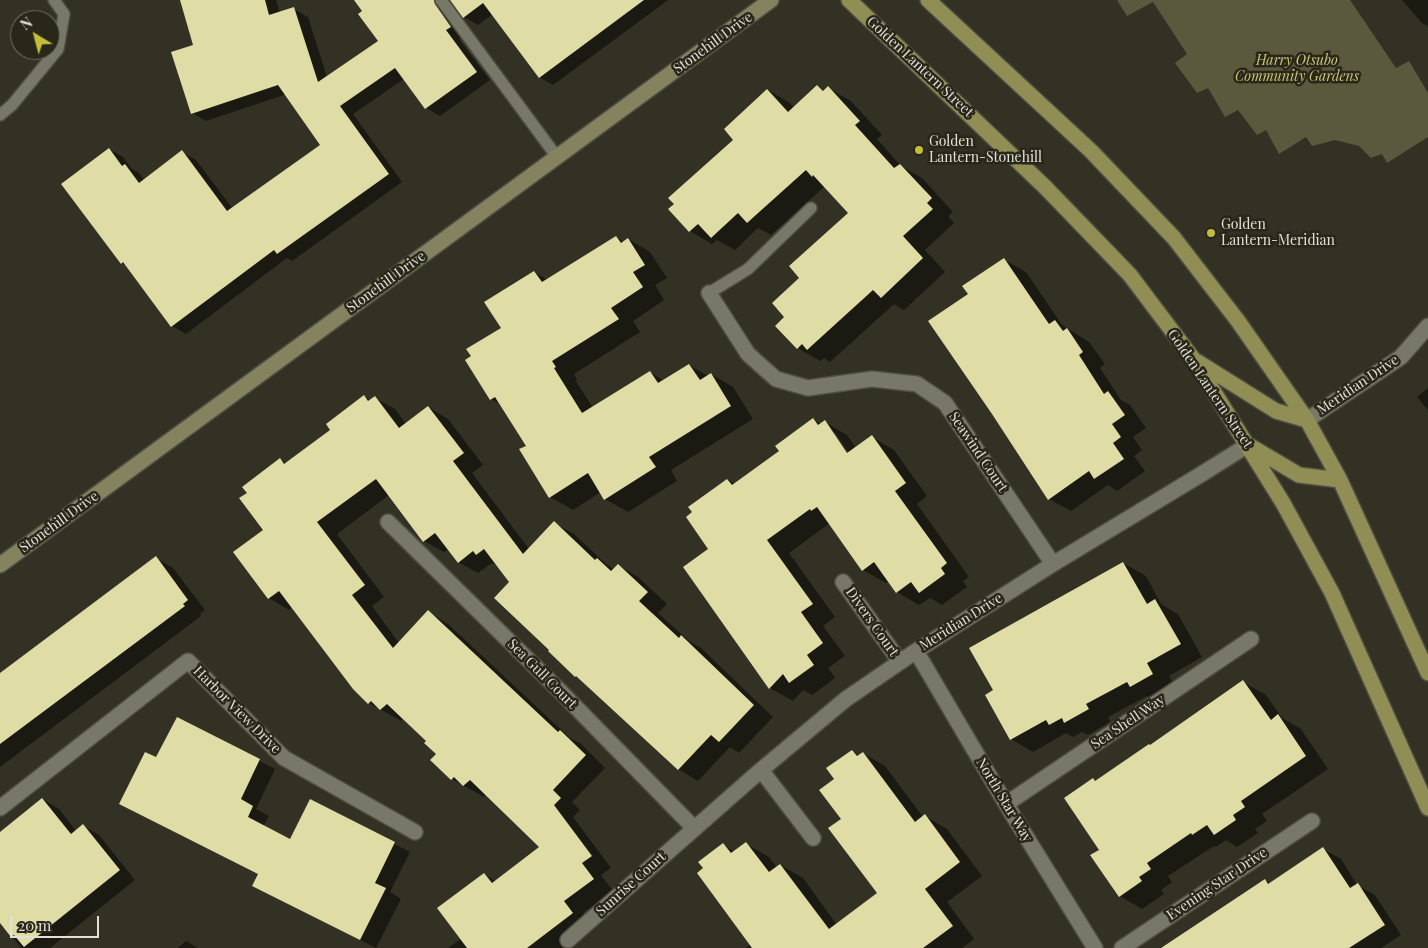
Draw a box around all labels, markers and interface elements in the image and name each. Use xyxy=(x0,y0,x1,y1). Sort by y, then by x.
street label: Stonehill Drive xyxy=(670,9,756,77)
north arrow xyxy=(10,10,60,60)
text: N xyxy=(17,13,36,34)
street label: Golden Lantern Street xyxy=(863,13,977,121)
park label: Harry Otsubo Community Gardens xyxy=(1235,53,1359,85)
place label: Golden Lantern-Stonehill xyxy=(929,134,1042,166)
marker: Golden Lantern-Stonehill xyxy=(913,144,925,156)
place label: Golden Lantern-Meridian xyxy=(1221,217,1335,250)
marker: Golden Lantern-Meridian xyxy=(1205,227,1217,239)
street label: Stonehill Drive xyxy=(343,248,429,316)
street label: Golden Lantern Street xyxy=(1164,326,1256,452)
street label: Meridian Drive xyxy=(1314,352,1402,418)
street label: Seawind Court xyxy=(945,409,1011,495)
street label: Stonehill Drive xyxy=(16,488,102,556)
street label: Divers Court xyxy=(842,584,902,660)
street label: Meridian Drive xyxy=(916,590,1006,654)
street label: Sea Gull Court xyxy=(504,636,580,712)
street label: Harbor View Drive xyxy=(190,663,284,757)
street label: Sea Shell Way xyxy=(1088,691,1168,753)
street label: North Star Way xyxy=(972,755,1036,845)
street label: Evening Star Drive xyxy=(1164,844,1270,924)
street label: Sunrise Court xyxy=(593,848,669,920)
scale bar xyxy=(12,906,101,938)
text: 20 m xyxy=(18,915,51,935)

